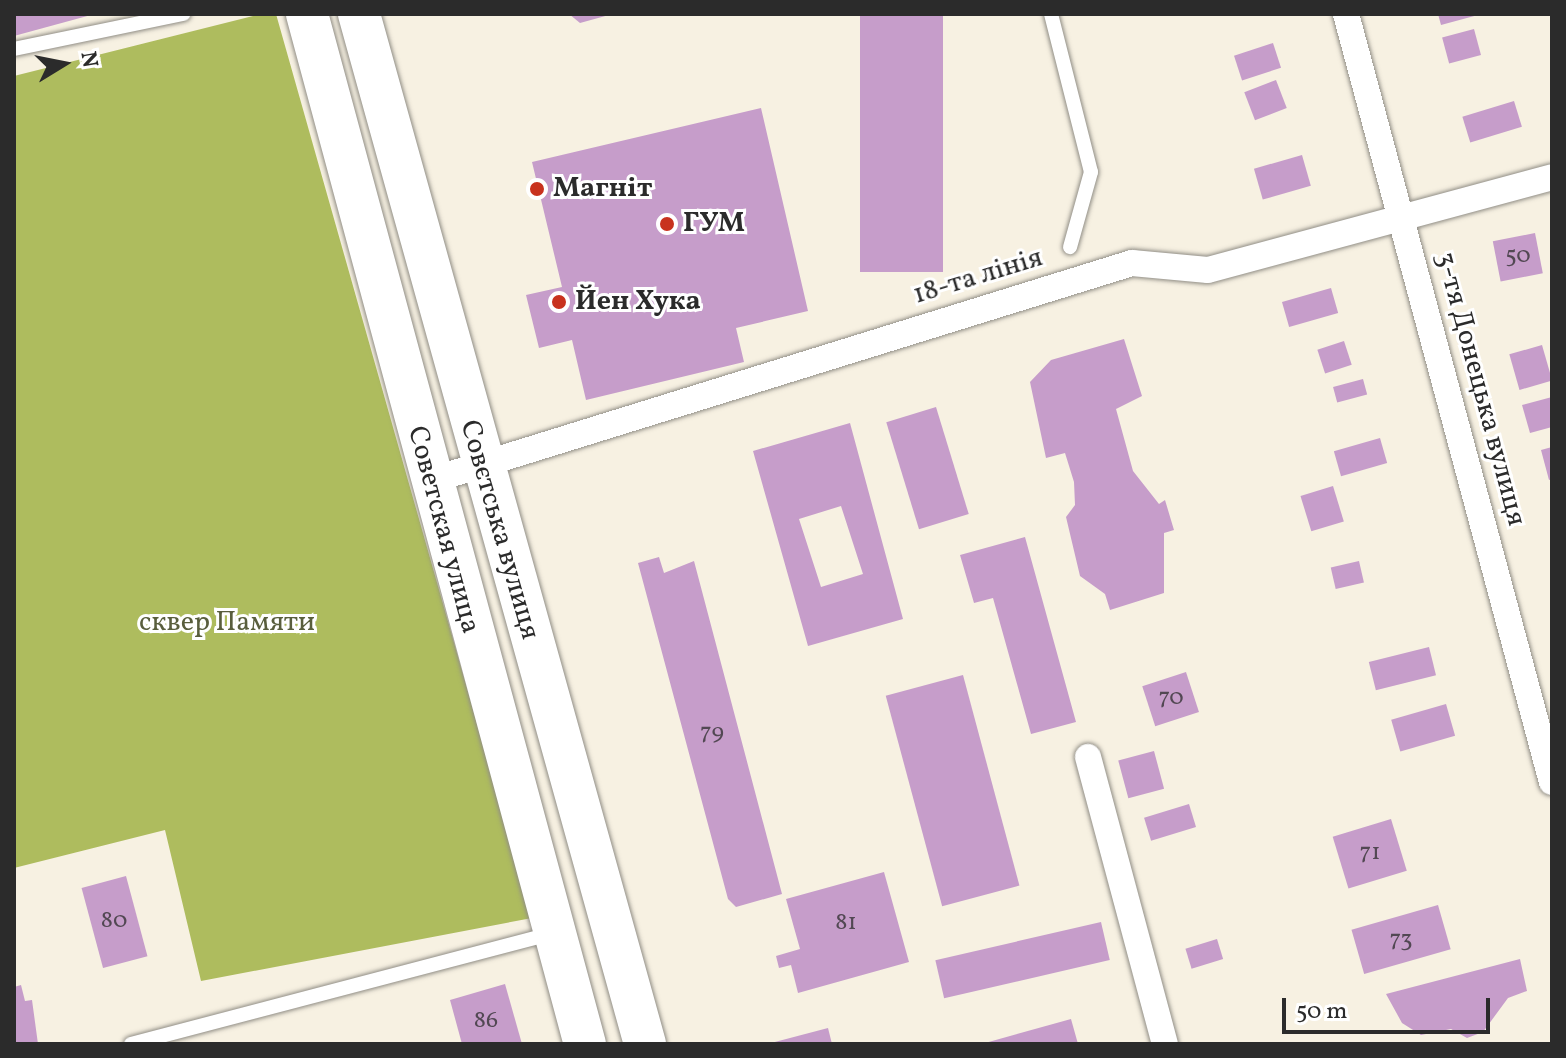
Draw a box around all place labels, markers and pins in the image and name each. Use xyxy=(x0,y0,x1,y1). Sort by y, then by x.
place label: Магніт xyxy=(553,172,652,206)
marker: Магніт xyxy=(528,180,546,198)
place label: ГУМ xyxy=(683,207,745,241)
marker: ГУМ xyxy=(658,215,676,233)
place label: Йен Хука xyxy=(575,285,701,319)
marker: Йен Хука xyxy=(550,293,568,311)

